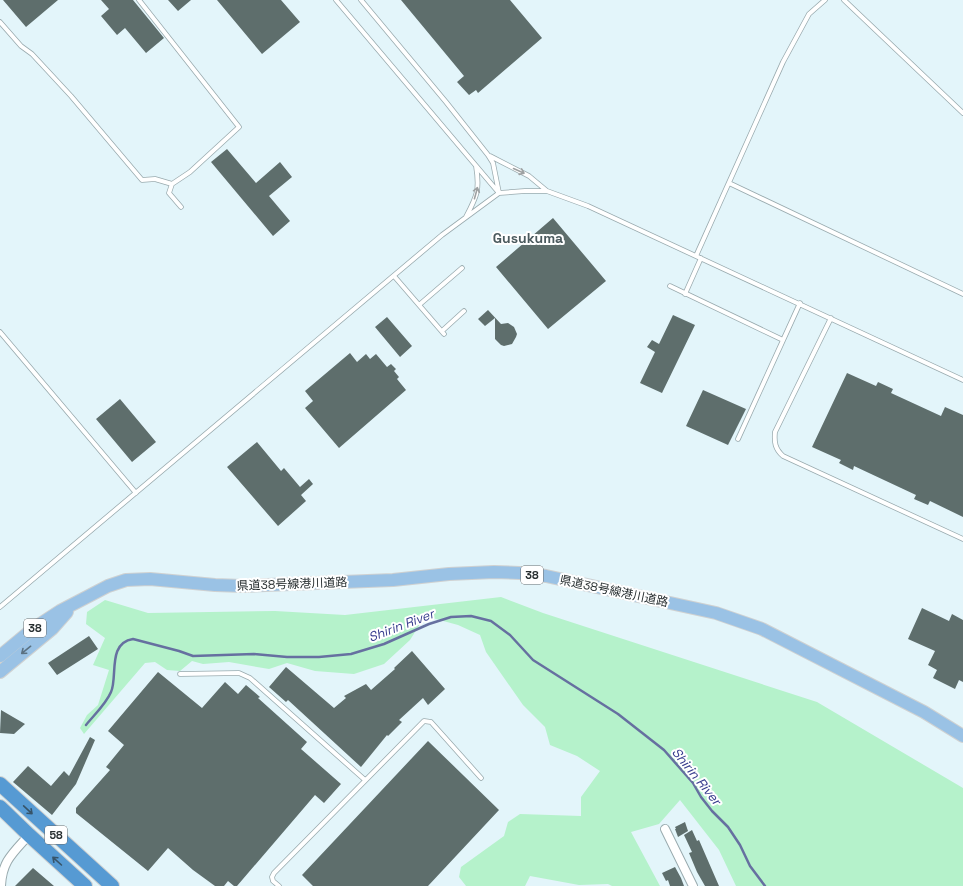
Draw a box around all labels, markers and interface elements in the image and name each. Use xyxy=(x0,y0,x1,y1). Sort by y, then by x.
one-way arrow xyxy=(513,168,525,175)
one-way arrow xyxy=(473,187,481,200)
district label: Gusukuma xyxy=(493,229,563,247)
road number: 38 xyxy=(521,566,543,584)
street label: 県道38号線港川道路 xyxy=(558,572,670,610)
street label: 県道38号線港川道路 xyxy=(236,574,348,594)
water label: Shirin River xyxy=(366,604,439,646)
road number: 38 xyxy=(24,619,46,637)
one-way arrow xyxy=(20,646,31,655)
water label: Shirin River xyxy=(668,744,726,810)
one-way arrow xyxy=(23,805,33,814)
road number: 58 xyxy=(45,826,67,844)
one-way arrow xyxy=(52,856,62,865)

